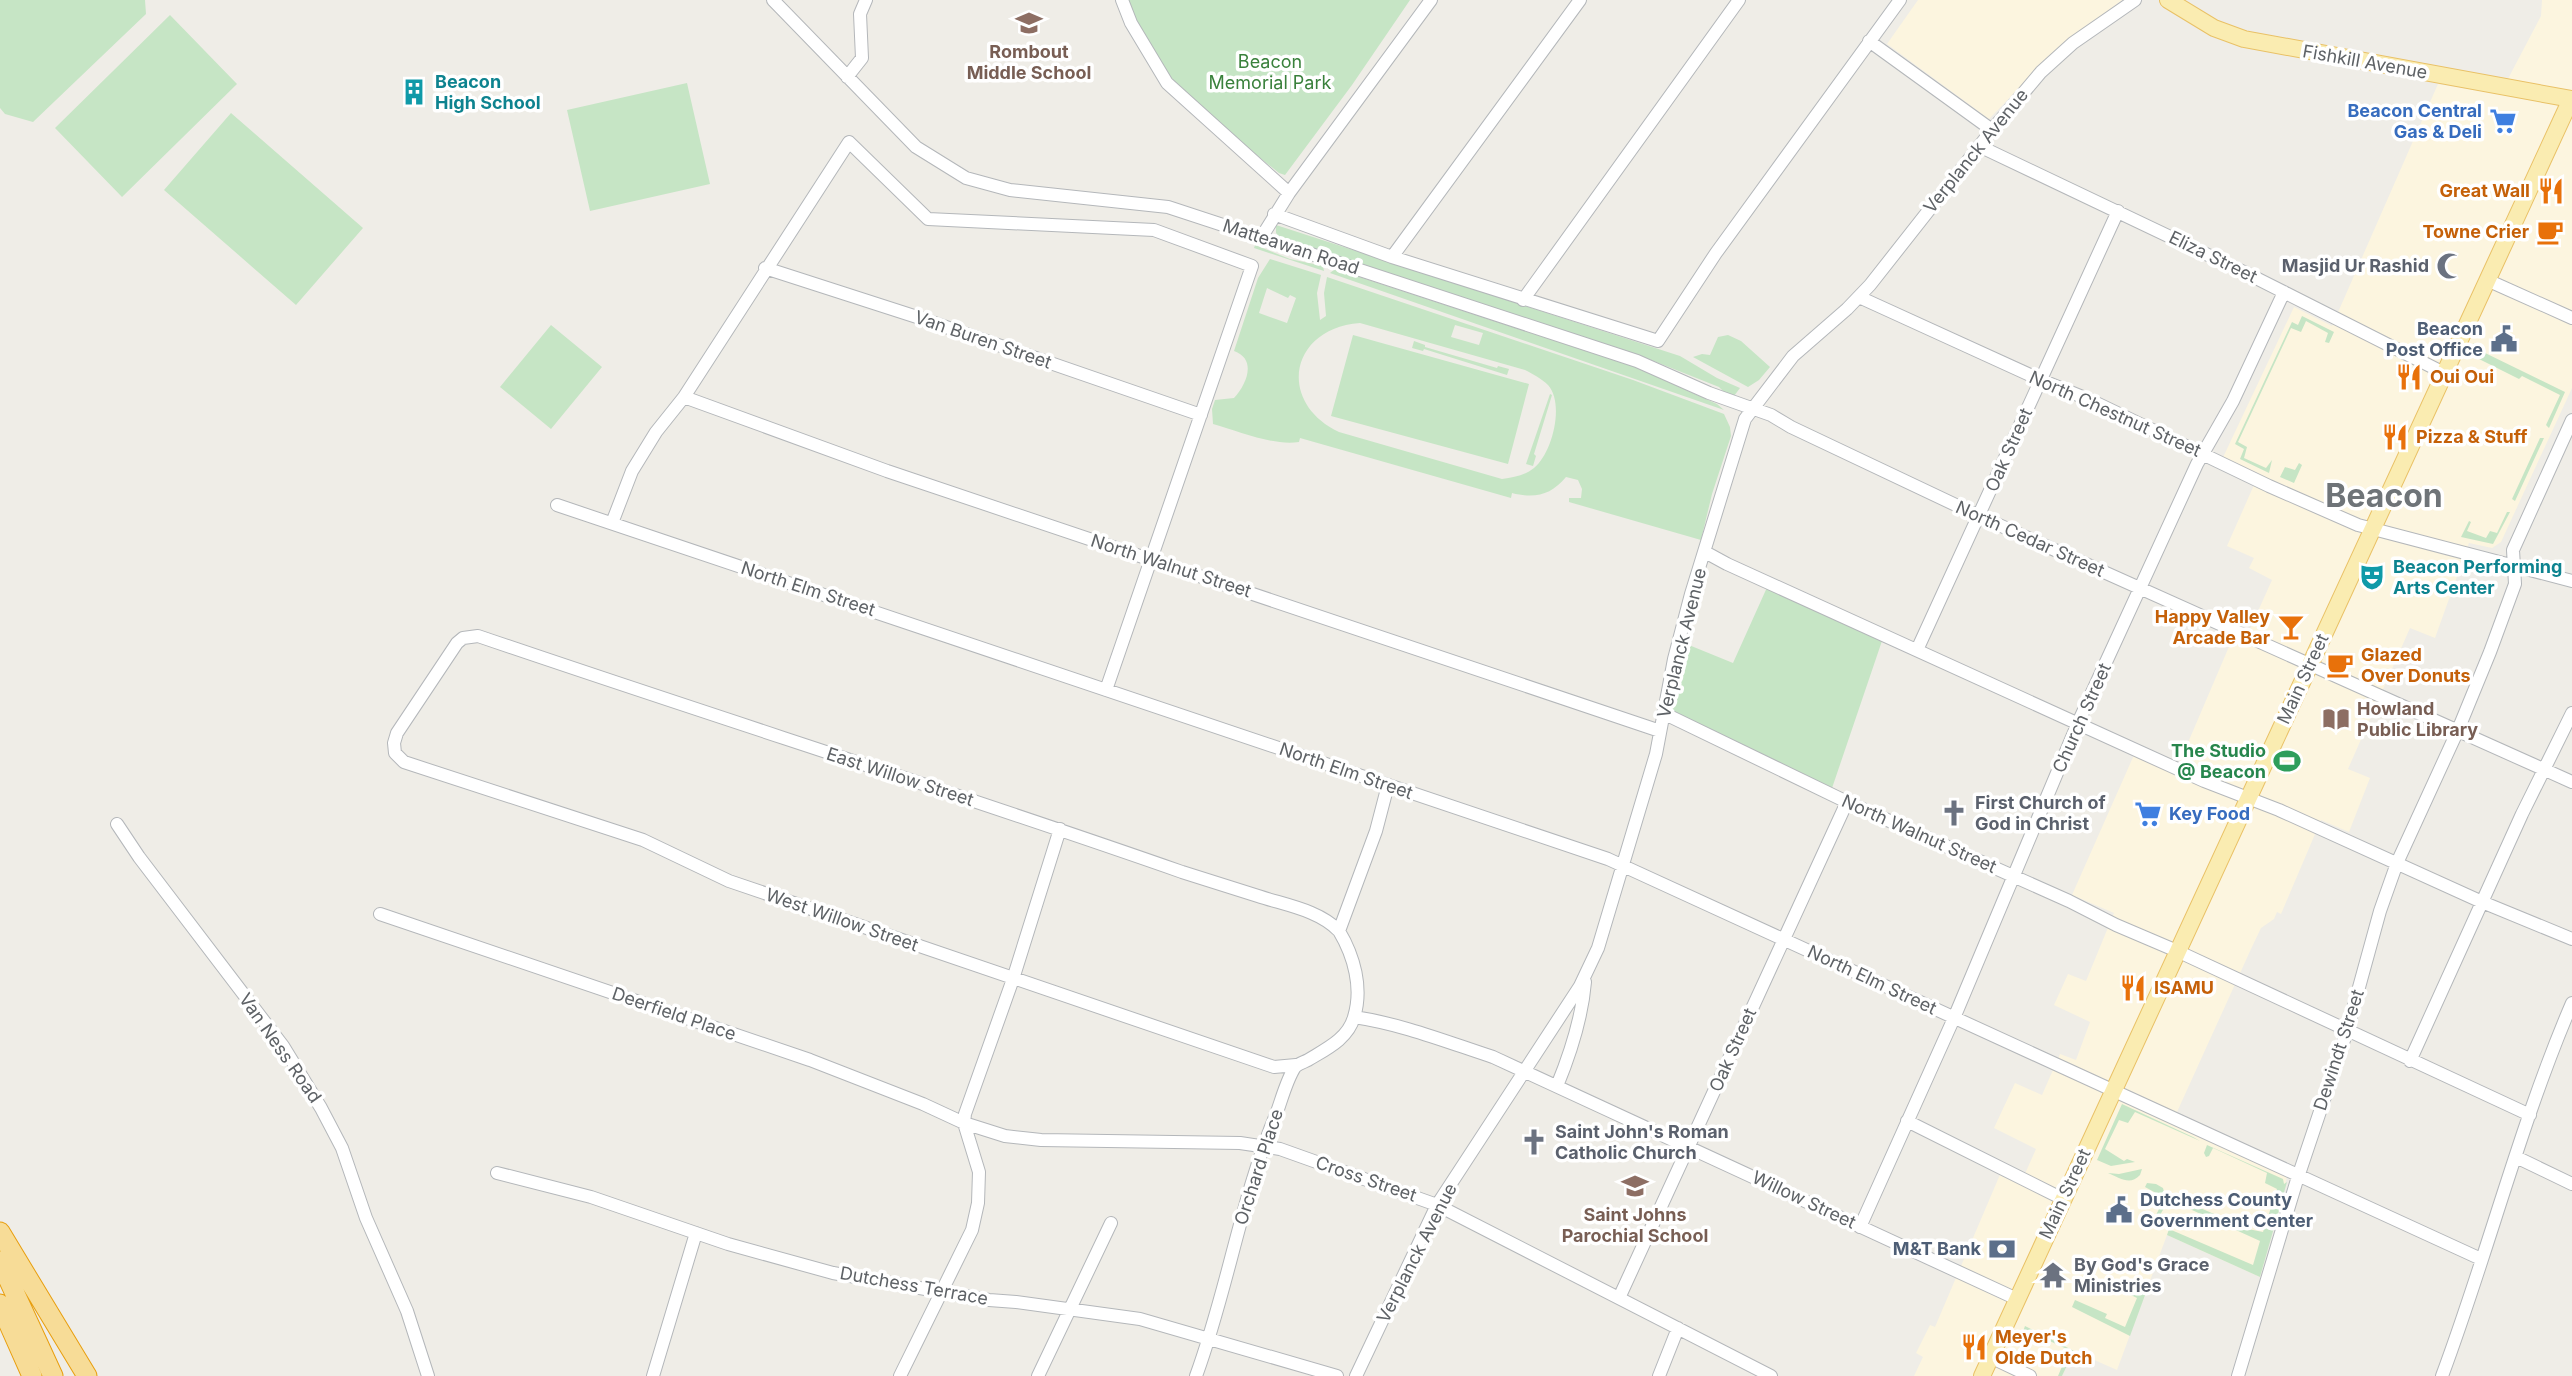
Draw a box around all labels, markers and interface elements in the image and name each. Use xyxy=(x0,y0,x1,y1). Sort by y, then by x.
school or university icon: Rombout Middle School xyxy=(1014,8,1044,38)
street label: Fishkill Avenue xyxy=(2301,40,2429,83)
place label: Rombout Middle School xyxy=(967,41,1091,83)
park label: Beacon Memorial Park xyxy=(1209,51,1332,93)
place label: Beacon High School xyxy=(435,71,541,113)
building icon: Beacon High School xyxy=(399,77,429,107)
street label: Verplanck Avenue xyxy=(1919,84,2032,217)
place label: Beacon Central Gas & Deli xyxy=(2347,100,2482,142)
supermarket icon: Beacon Central Gas & Deli xyxy=(2488,106,2518,136)
restaurant icon: Great Wall xyxy=(2536,176,2566,206)
place label: Great Wall xyxy=(2440,180,2530,201)
street label: Matteawan Road xyxy=(1220,215,1362,278)
cafe icon: Towne Crier xyxy=(2535,217,2565,247)
place label: Towne Crier xyxy=(2422,221,2529,242)
street label: Eliza Street xyxy=(2166,226,2261,287)
mosque icon: Masjid Ur Rashid xyxy=(2435,251,2465,281)
place label: Masjid Ur Rashid xyxy=(2282,255,2429,276)
street label: Van Buren Street xyxy=(912,306,1054,373)
place label: Beacon Post Office xyxy=(2386,318,2483,360)
public building icon: Beacon Post Office xyxy=(2489,324,2519,354)
restaurant icon: Oui Oui xyxy=(2394,362,2424,392)
street label: North Chestnut Street xyxy=(2026,366,2204,461)
place label: Oui Oui xyxy=(2430,366,2494,387)
street label: Oak Street xyxy=(1981,404,2036,495)
restaurant icon: Pizza & Stuff xyxy=(2380,422,2410,452)
place label: Pizza & Stuff xyxy=(2416,426,2527,447)
district label: Beacon xyxy=(2325,476,2443,515)
street label: North Cedar Street xyxy=(1953,496,2108,581)
street label: North Walnut Street xyxy=(1088,530,1254,601)
place label: Beacon Performing Arts Center xyxy=(2393,556,2562,598)
street label: North Elm Street xyxy=(738,557,878,620)
theatre icon: Beacon Performing Arts Center xyxy=(2357,562,2387,592)
street label: Verplanck Avenue xyxy=(1653,566,1710,720)
place label: Happy Valley Arcade Bar xyxy=(2155,606,2270,648)
bar icon: Happy Valley Arcade Bar xyxy=(2276,612,2306,642)
street label: Main Street xyxy=(2272,630,2333,727)
place label: Glazed Over Donuts xyxy=(2361,644,2471,686)
cafe icon: Glazed Over Donuts xyxy=(2325,650,2355,680)
street label: Church Street xyxy=(2048,660,2115,776)
place label: Howland Public Library xyxy=(2357,698,2478,740)
library icon: Howland Public Library xyxy=(2321,704,2351,734)
street label: North Elm Street xyxy=(1277,738,1416,803)
place label: The Studio @ Beacon xyxy=(2171,740,2266,782)
street label: East Willow Street xyxy=(824,743,976,810)
sports icon: The Studio @ Beacon xyxy=(2272,746,2302,776)
street label: North Walnut Street xyxy=(1839,790,2000,877)
place label: First Church of God in Christ xyxy=(1975,792,2106,834)
church icon: First Church of God in Christ xyxy=(1939,798,1969,828)
supermarket icon: Key Food xyxy=(2133,799,2163,829)
place label: Key Food xyxy=(2169,803,2250,824)
street label: West Willow Street xyxy=(763,884,921,955)
street label: North Elm Street xyxy=(1804,940,1940,1019)
restaurant icon: ISAMU xyxy=(2118,973,2148,1003)
place label: ISAMU xyxy=(2154,977,2214,998)
street label: Deerfield Place xyxy=(609,982,739,1045)
street label: Dewindt Street xyxy=(2309,987,2368,1113)
street label: Van Ness Road xyxy=(235,989,326,1107)
street label: Oak Street xyxy=(1705,1004,1760,1095)
street label: Orchard Place xyxy=(1230,1106,1287,1227)
place label: Saint John's Roman Catholic Church xyxy=(1555,1121,1729,1163)
church icon: Saint John's Roman Catholic Church xyxy=(1519,1127,1549,1157)
street label: Main Street xyxy=(2034,1145,2095,1242)
street label: Cross Street xyxy=(1313,1151,1419,1206)
street label: Willow Street xyxy=(1749,1166,1859,1233)
school or university icon: Saint Johns Parochial School xyxy=(1620,1171,1650,1201)
street label: Verplanck Avenue xyxy=(1372,1180,1461,1326)
place label: Dutchess County Government Center xyxy=(2140,1189,2313,1231)
public building icon: Dutchess County Government Center xyxy=(2104,1195,2134,1225)
place label: Saint Johns Parochial School xyxy=(1562,1204,1708,1246)
bank icon: M&T Bank xyxy=(1987,1234,2017,1264)
place label: M&T Bank xyxy=(1893,1238,1982,1259)
place label: By God's Grace Ministries xyxy=(2074,1254,2210,1296)
temple icon: By God's Grace Ministries xyxy=(2038,1260,2068,1290)
street label: Dutchess Terrace xyxy=(838,1262,990,1309)
place label: Meyer's Olde Dutch xyxy=(1995,1326,2093,1368)
restaurant icon: Meyer's Olde Dutch xyxy=(1959,1332,1989,1362)

